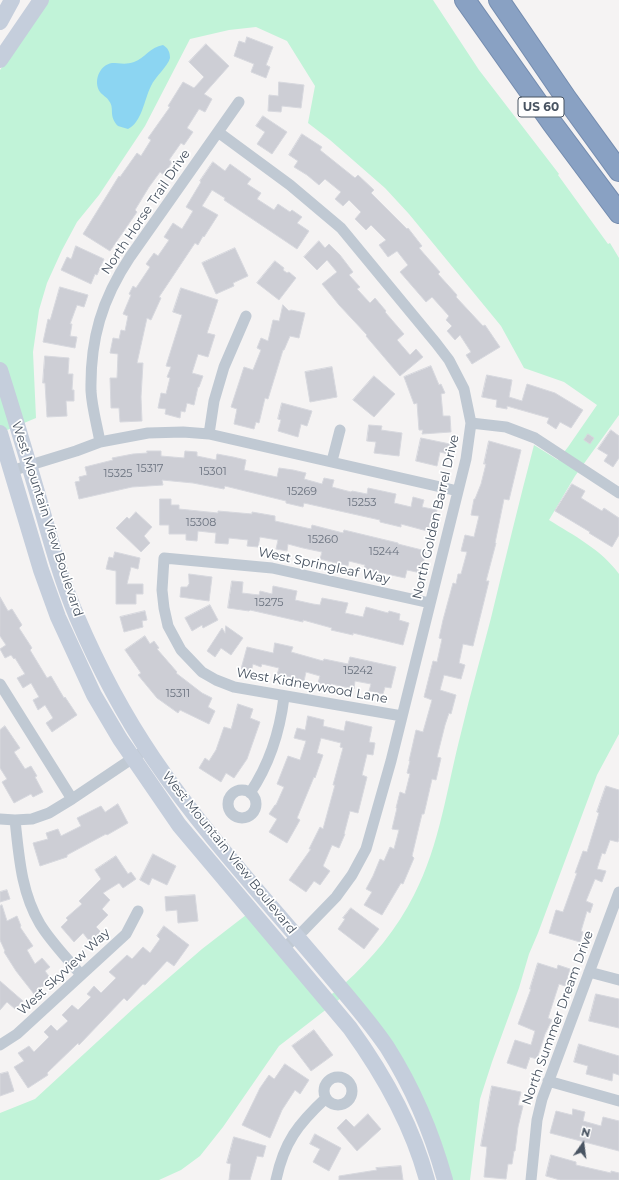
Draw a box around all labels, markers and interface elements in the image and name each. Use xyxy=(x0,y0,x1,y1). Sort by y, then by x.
road number: US 60 xyxy=(518,97,564,117)
street label: North Horse Trail Drive xyxy=(98,147,194,277)
street label: West Mountain View Boulevard xyxy=(8,419,86,619)
street label: North Golden Barrel Drive xyxy=(409,433,463,601)
house number: 15317 xyxy=(137,462,163,476)
house number: 15301 xyxy=(199,465,227,479)
house number: 15325 xyxy=(104,467,132,481)
house number: 15269 xyxy=(287,485,317,499)
house number: 15253 xyxy=(348,496,376,510)
house number: 15308 xyxy=(186,516,216,530)
house number: 15260 xyxy=(308,533,338,547)
street label: West Springleaf Way xyxy=(257,544,391,588)
house number: 15244 xyxy=(369,545,399,559)
house number: 15275 xyxy=(255,596,283,610)
house number: 15242 xyxy=(343,664,373,678)
street label: West Kidneywood Lane xyxy=(235,665,389,707)
house number: 15311 xyxy=(166,687,190,701)
street label: West Mountain View Boulevard xyxy=(159,769,299,937)
street label: West Skyview Way xyxy=(15,925,113,1019)
street label: North Summer Dream Drive xyxy=(519,929,597,1107)
north arrow xyxy=(563,1124,603,1164)
text: N xyxy=(580,1124,592,1140)

